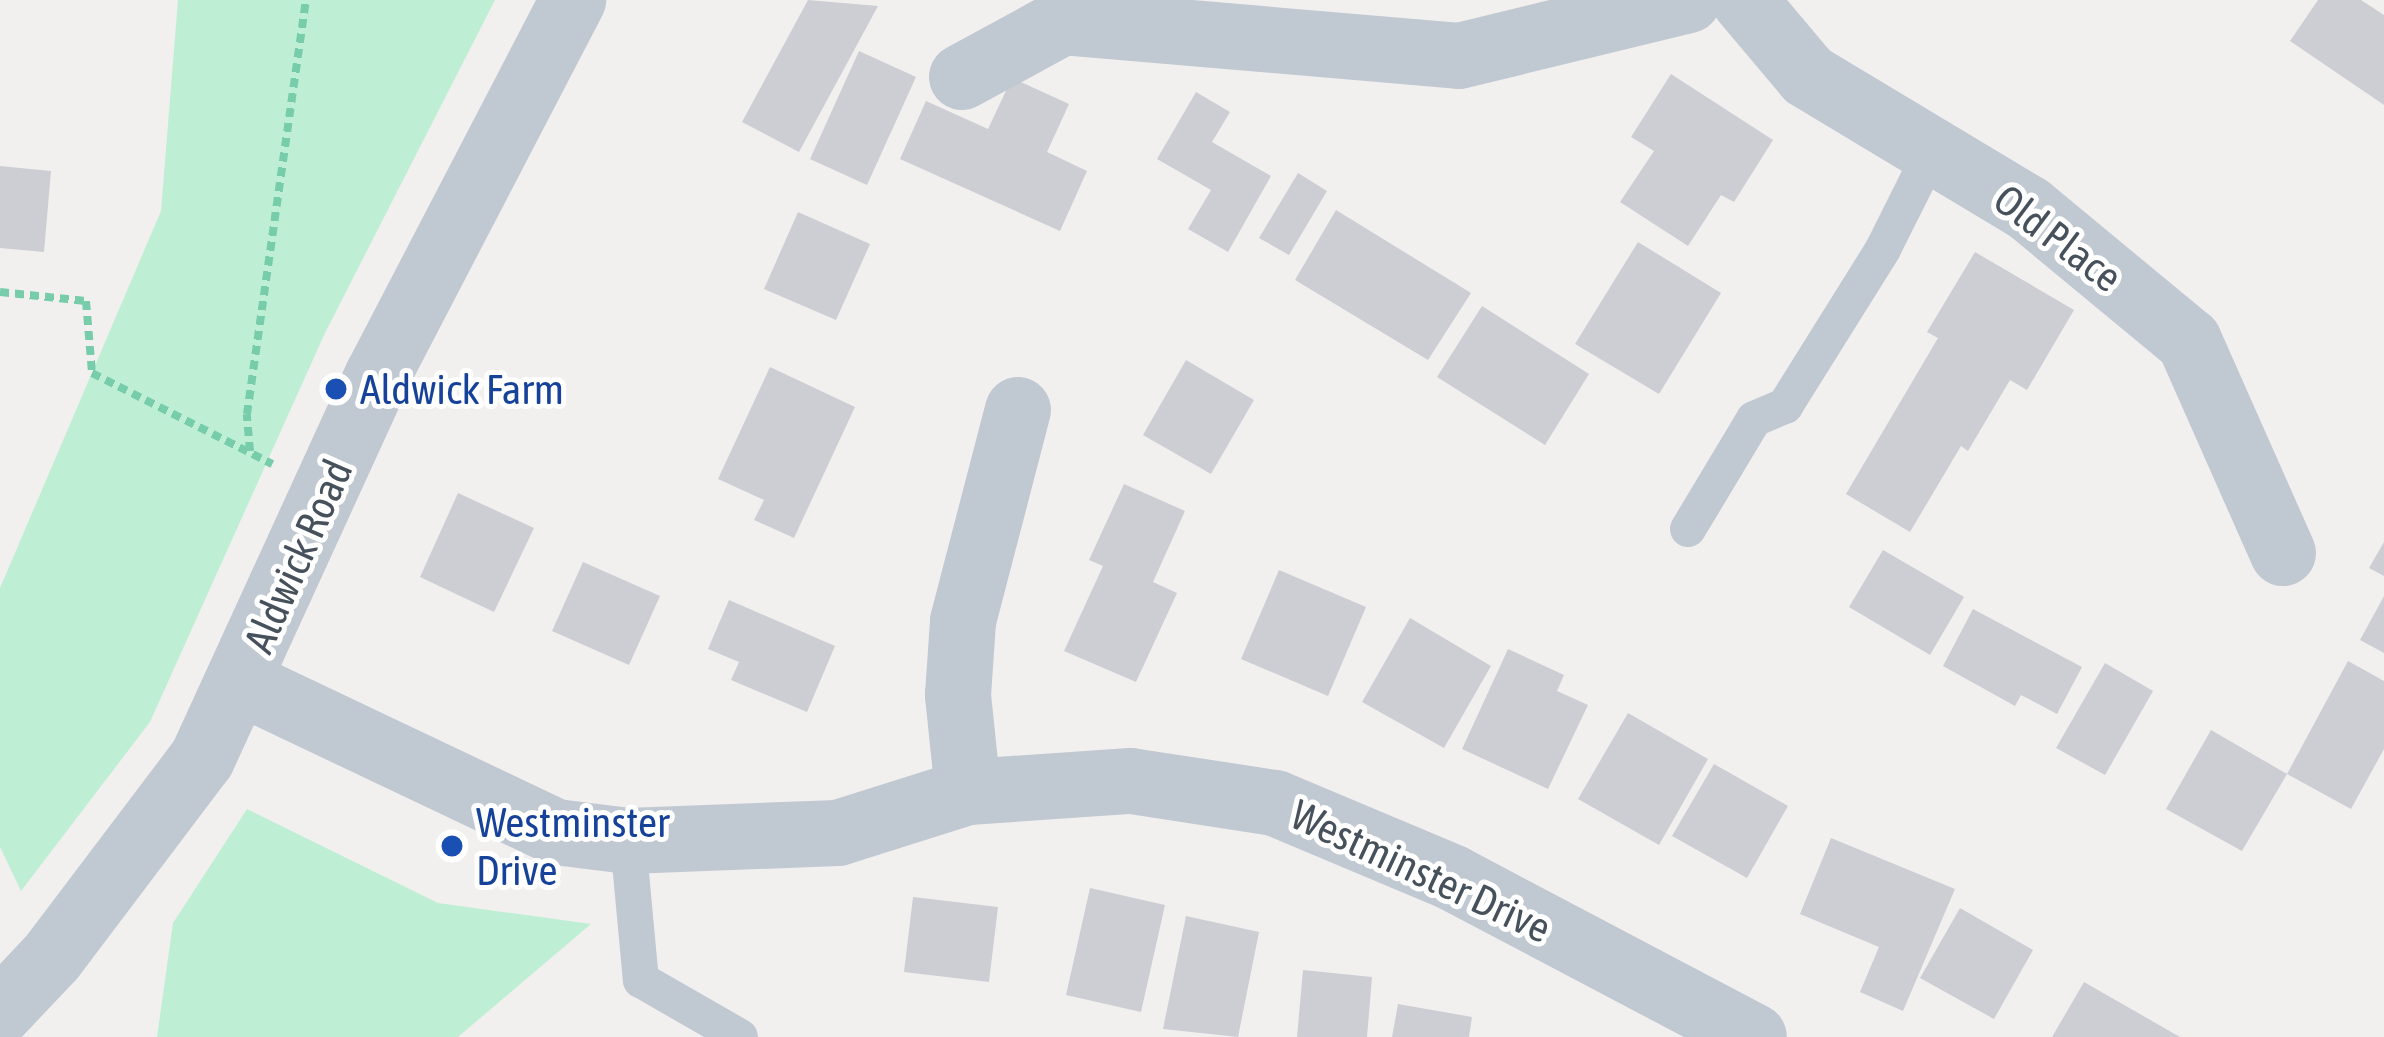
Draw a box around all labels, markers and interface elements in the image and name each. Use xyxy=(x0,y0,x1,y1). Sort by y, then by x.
street label: Old Place xyxy=(1984,174,2132,302)
place label: Aldwick Farm xyxy=(360,364,564,414)
marker: Aldwick Farm xyxy=(323,376,349,402)
street label: Aldwick Road xyxy=(233,452,363,660)
street label: Westminster Drive xyxy=(1283,789,1559,953)
place label: Westminster Drive xyxy=(476,797,669,896)
marker: Westminster Drive xyxy=(439,833,465,859)

